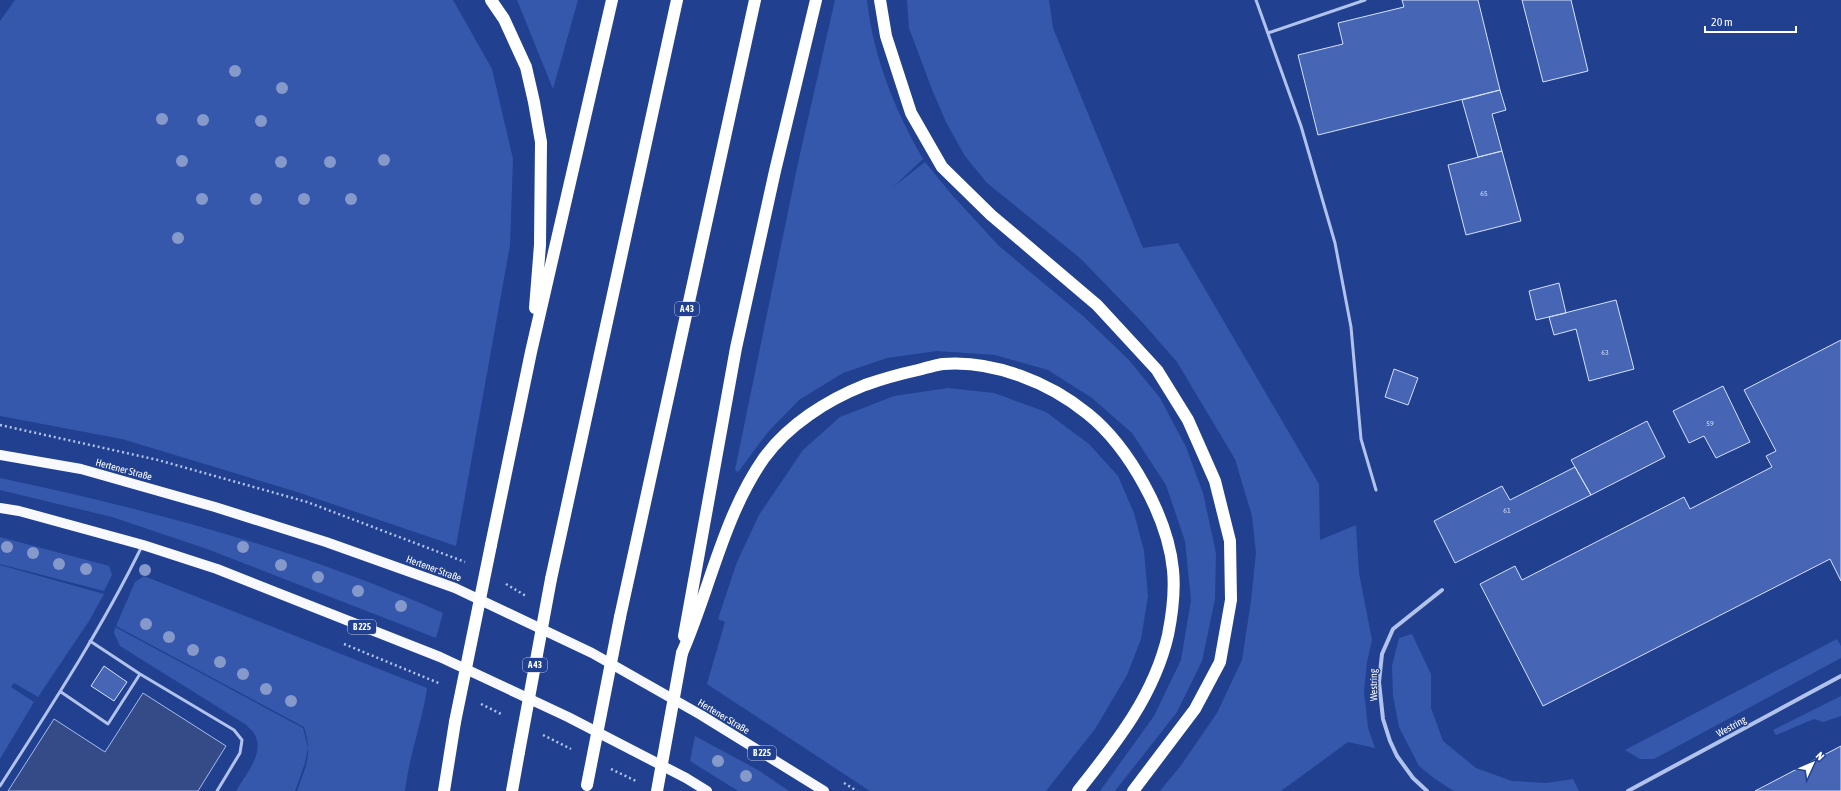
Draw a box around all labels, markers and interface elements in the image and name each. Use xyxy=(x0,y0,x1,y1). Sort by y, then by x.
scale bar xyxy=(1705,8,1796,34)
text: 20 m xyxy=(1711,15,1733,29)
house number: 65 xyxy=(1480,189,1488,198)
road number: A 43 xyxy=(675,302,699,316)
house number: 63 xyxy=(1601,348,1609,357)
house number: 59 xyxy=(1706,419,1714,428)
street label: Hertener Straße xyxy=(94,457,154,482)
house number: 61 xyxy=(1503,506,1511,515)
street label: Hertener Straße xyxy=(405,553,463,584)
road number: B 225 xyxy=(348,620,376,634)
road number: A 43 xyxy=(523,658,547,672)
street label: Westring xyxy=(1368,668,1379,701)
street label: Hertener Straße xyxy=(696,697,752,736)
street label: Westring xyxy=(1714,713,1749,739)
north arrow xyxy=(1793,743,1833,783)
road number: B 225 xyxy=(748,746,776,760)
text: N xyxy=(1814,750,1827,763)

